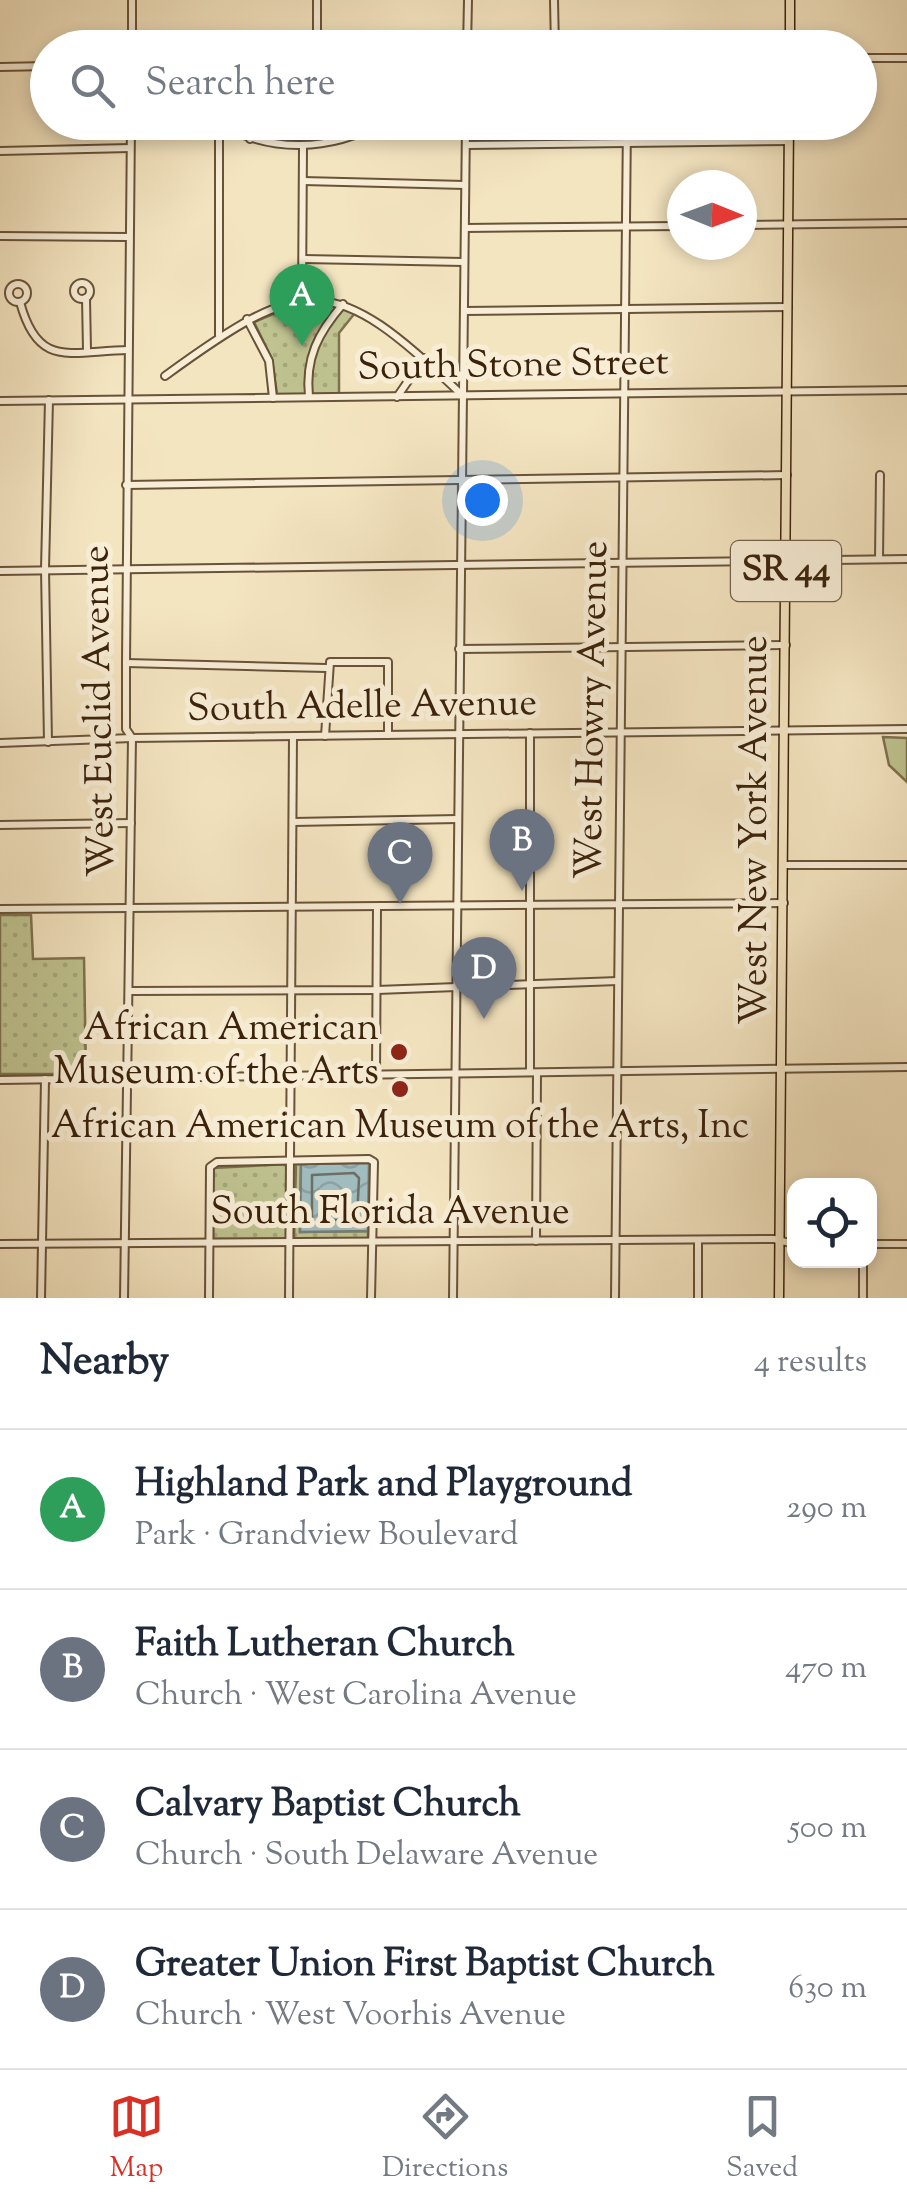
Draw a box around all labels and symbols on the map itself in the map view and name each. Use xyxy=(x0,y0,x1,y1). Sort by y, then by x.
north arrow xyxy=(667,170,757,260)
pin: A xyxy=(270,264,334,346)
street label: South Stone Street xyxy=(357,337,669,397)
your location xyxy=(457,475,508,526)
street label: West Howry Avenue xyxy=(564,540,624,880)
road number: SR 44 xyxy=(731,541,841,601)
street label: West Euclid Avenue xyxy=(71,545,131,877)
street label: West New York Avenue xyxy=(730,635,784,1025)
street label: South Adelle Avenue xyxy=(187,678,537,738)
pin: B xyxy=(490,808,554,891)
pin: C xyxy=(368,822,432,904)
pin: D xyxy=(452,936,516,1019)
place label: African American Museum of the Arts xyxy=(54,1003,379,1101)
marker: African American Museum of the Arts xyxy=(388,1041,410,1063)
marker: African American Museum of the Arts, Inc xyxy=(389,1078,411,1100)
place label: African American Museum of the Arts, Inc xyxy=(51,1101,749,1155)
street label: South Florida Avenue xyxy=(210,1187,570,1241)

